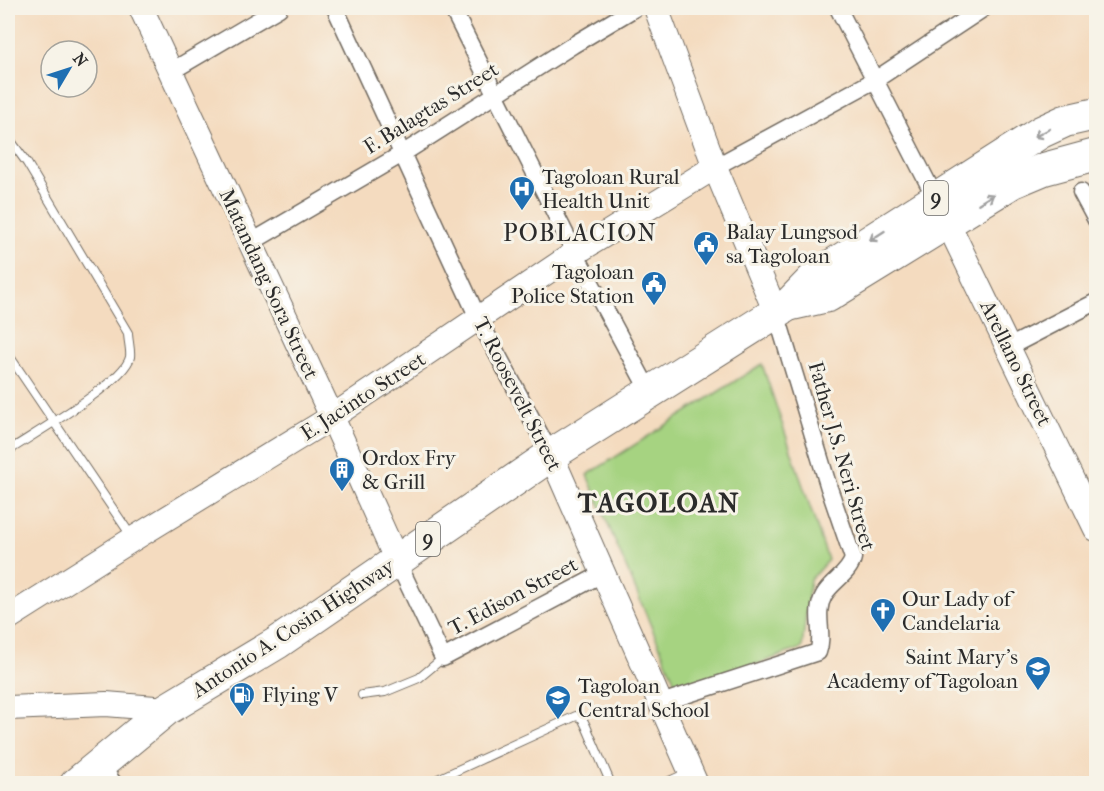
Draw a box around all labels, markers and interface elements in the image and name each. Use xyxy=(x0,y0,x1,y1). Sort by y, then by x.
north arrow xyxy=(39,39,99,99)
text: N xyxy=(69,49,92,71)
street label: F. Balagtas Street xyxy=(359,57,503,159)
one-way arrow xyxy=(1033,127,1051,139)
place label: Tagoloan Rural Health Unit xyxy=(542,165,680,213)
hospital icon: Tagoloan Rural Health Unit xyxy=(507,174,537,212)
road number: 9 xyxy=(924,181,948,215)
street label: Matandang Sora Street xyxy=(214,185,324,383)
one-way arrow xyxy=(977,192,994,204)
district label: POBLACION xyxy=(503,219,657,247)
place label: Balay Lungsod sa Tagoloan xyxy=(726,220,859,268)
public building icon: Balay Lungsod sa Tagoloan xyxy=(691,229,721,267)
one-way arrow xyxy=(868,230,885,243)
place label: Tagoloan Police Station xyxy=(511,260,634,308)
public building icon: Tagoloan Police Station xyxy=(639,269,669,307)
street label: Arellano Street xyxy=(975,295,1057,430)
street label: T. Roosevelt Street xyxy=(469,313,567,475)
street label: E. Jacinto Street xyxy=(296,346,430,445)
street label: Father J.S. Neri Street xyxy=(803,359,881,554)
place label: Ordox Fry & Grill xyxy=(362,446,457,494)
building icon: Ordox Fry & Grill xyxy=(327,455,357,493)
district label: TAGOLOAN xyxy=(577,487,740,519)
road number: 9 xyxy=(416,522,440,556)
street label: T. Edison Street xyxy=(444,552,582,640)
street label: Antonio A. Cosin Highway xyxy=(187,553,399,703)
place label: Our Lady of Candelaria xyxy=(902,587,1015,635)
church icon: Our Lady of Candelaria xyxy=(868,596,898,634)
place label: Saint Mary’s Academy of Tagoloan xyxy=(826,645,1018,693)
school or university icon: Saint Mary’s Academy of Tagoloan xyxy=(1023,654,1053,692)
place label: Tagoloan Central School xyxy=(578,674,710,722)
fuel station icon: Flying V xyxy=(227,680,257,718)
place label: Flying V xyxy=(262,683,339,707)
school or university icon: Tagoloan Central School xyxy=(543,683,573,721)

